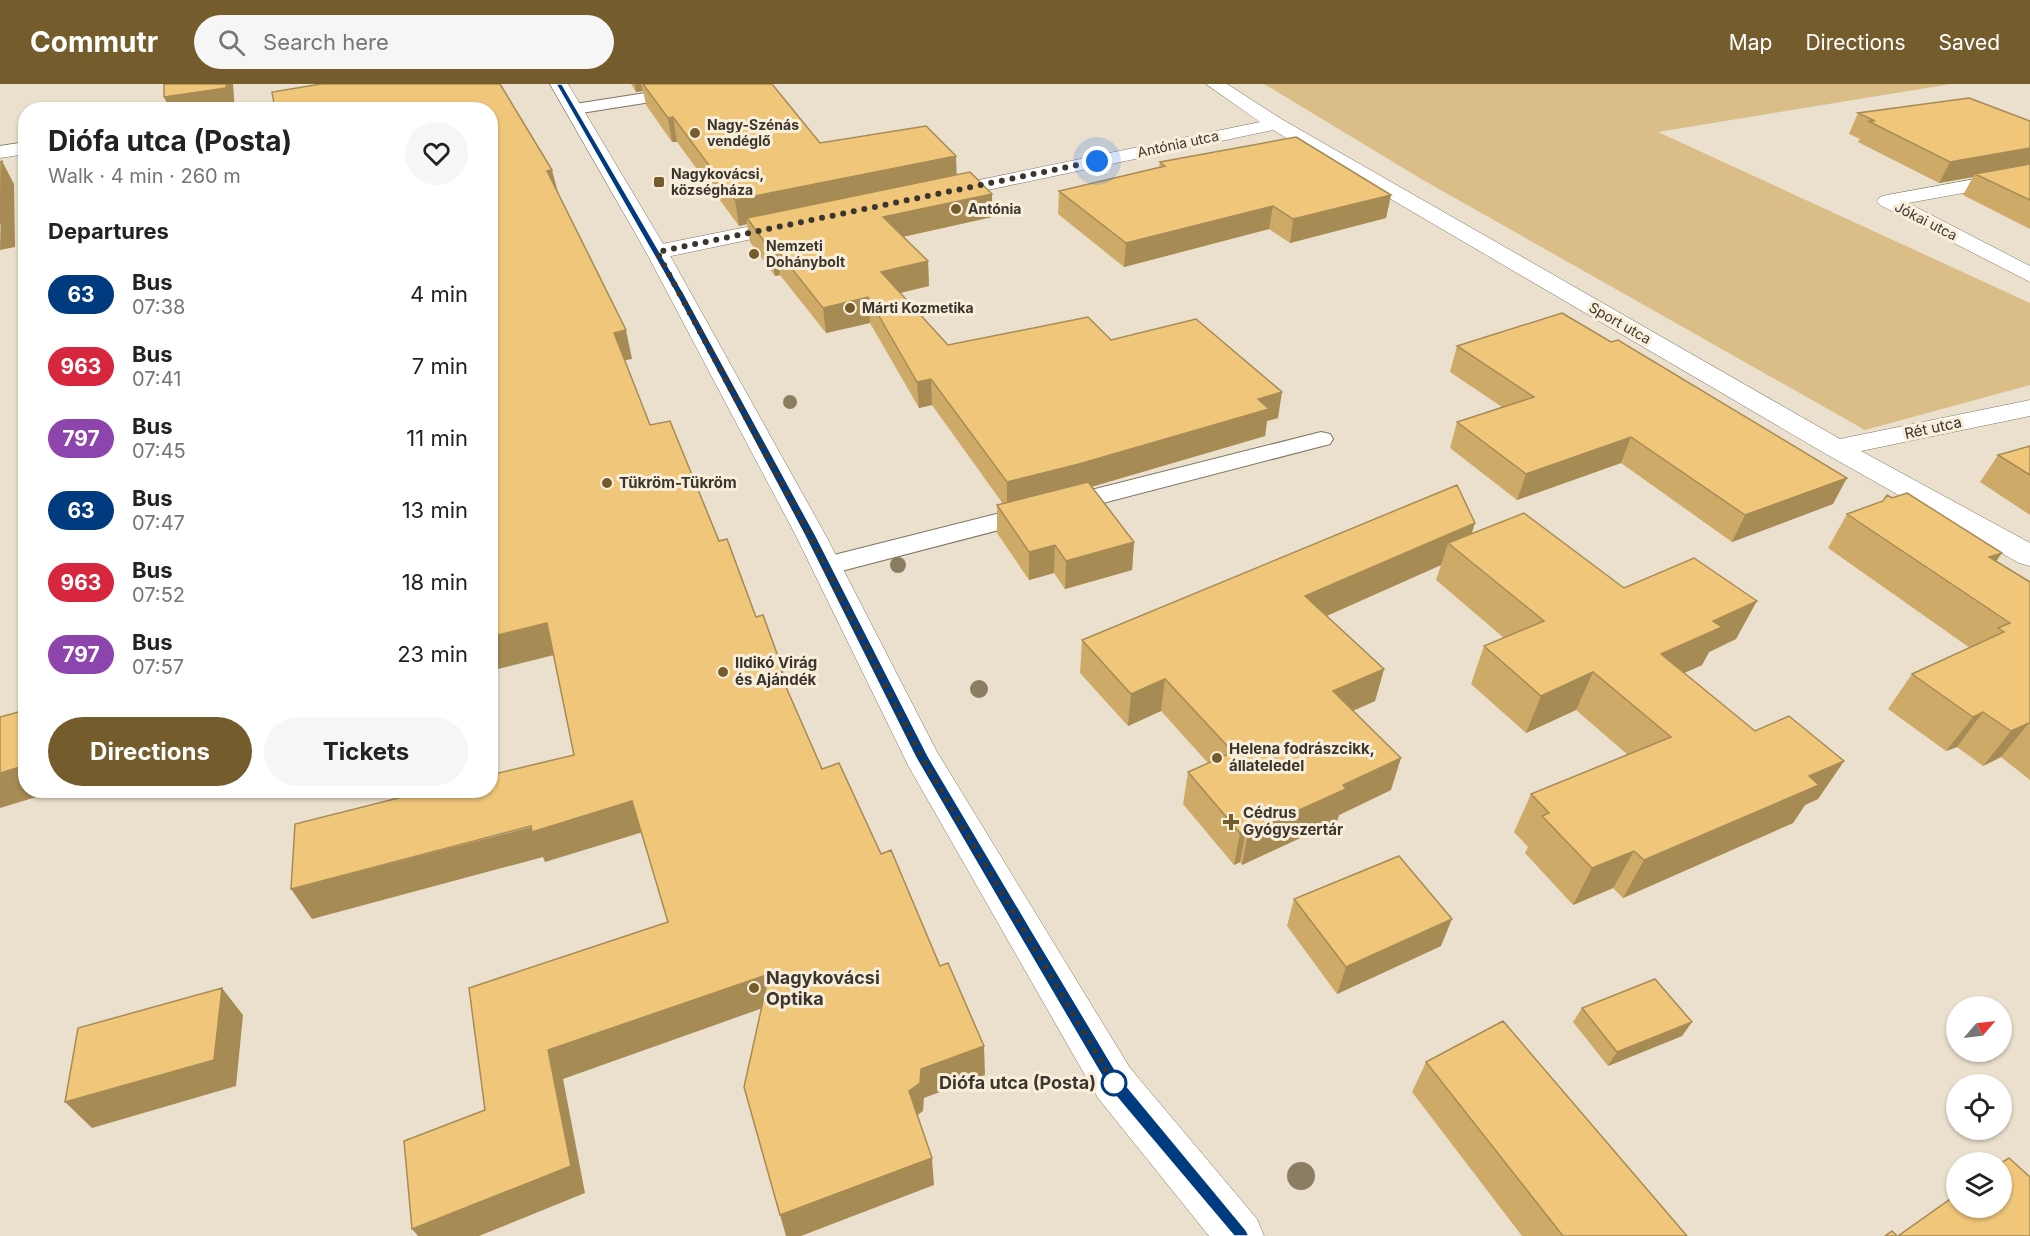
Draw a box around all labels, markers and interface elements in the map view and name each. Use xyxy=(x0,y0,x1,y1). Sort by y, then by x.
search box xyxy=(194,15,614,69)
text: Commutr xyxy=(30,25,158,59)
icon: search xyxy=(215,26,248,59)
text: Search here xyxy=(263,29,389,55)
text: Map xyxy=(1729,30,1772,55)
text: Directions xyxy=(1805,30,1906,55)
text: Saved xyxy=(1939,30,2000,55)
place label: Nagy-Szénás vendéglő xyxy=(707,116,799,149)
button: heart xyxy=(405,122,468,185)
text: Diófa utca (Posta) xyxy=(48,124,292,158)
marker: Nagy-Szénás vendéglő xyxy=(688,126,702,140)
street label: Antónia utca xyxy=(1136,127,1220,160)
your location xyxy=(1082,146,1112,176)
text: Walk · 4 min · 260 m xyxy=(48,164,241,188)
place label: Nagykovácsi, községháza xyxy=(671,165,764,198)
marker: Nagykovácsi, községháza xyxy=(652,175,666,189)
street label: Jókai utca xyxy=(1892,198,1960,244)
place label: Antónia xyxy=(968,200,1021,217)
marker: Antónia xyxy=(949,202,963,216)
text: Departures xyxy=(48,218,169,244)
place label: Nemzeti Dohánybolt xyxy=(766,237,845,270)
marker: Nemzeti Dohánybolt xyxy=(747,247,761,261)
text: Bus xyxy=(132,269,173,295)
text: 4 min xyxy=(410,281,468,307)
text: 63 xyxy=(67,282,95,307)
text: 07:38 xyxy=(132,295,185,319)
street label: Sport utca xyxy=(1586,298,1654,347)
place label: Márti Kozmetika xyxy=(862,299,974,316)
marker: Márti Kozmetika xyxy=(843,301,857,315)
text: Bus xyxy=(132,341,173,367)
text: 7 min xyxy=(412,353,468,379)
text: 963 xyxy=(61,354,101,379)
text: 07:41 xyxy=(132,367,181,391)
street label: Rét utca xyxy=(1903,412,1963,443)
text: Bus xyxy=(132,413,173,439)
text: 11 min xyxy=(406,425,468,451)
text: 797 xyxy=(62,426,100,451)
text: 07:45 xyxy=(132,439,186,463)
place label: Tükröm-Tükröm xyxy=(619,473,737,492)
marker: Tükröm-Tükröm xyxy=(600,476,614,490)
text: Bus xyxy=(132,485,173,511)
text: 13 min xyxy=(402,497,468,523)
text: 63 xyxy=(67,498,95,523)
text: 07:47 xyxy=(132,511,185,535)
text: Bus xyxy=(132,557,173,583)
text: 18 min xyxy=(402,569,468,595)
text: 963 xyxy=(61,570,101,595)
text: 07:52 xyxy=(132,583,185,607)
text: Bus xyxy=(132,629,173,655)
text: 23 min xyxy=(397,641,468,667)
text: 797 xyxy=(62,642,100,667)
place label: Ildikó Virág és Ajándék xyxy=(735,653,817,689)
text: 07:57 xyxy=(132,655,184,679)
marker: Ildikó Virág és Ajándék xyxy=(716,665,730,679)
button: Directions xyxy=(48,717,252,786)
button: Tickets xyxy=(264,717,468,786)
place label: Helena fodrászcikk, állateledel xyxy=(1229,739,1375,775)
marker: Helena fodrászcikk, állateledel xyxy=(1210,751,1224,765)
place label: Cédrus Gyógyszertár xyxy=(1243,803,1343,839)
marker: Cédrus Gyógyszertár xyxy=(1224,815,1238,829)
place label: Nagykovácsi Optika xyxy=(766,967,880,1009)
marker: Nagykovácsi Optika xyxy=(747,981,761,995)
north arrow xyxy=(1946,996,2012,1062)
map controls xyxy=(1946,996,2012,1218)
marker: Diófa utca (Posta) xyxy=(1101,1070,1127,1096)
place label: Diófa utca (Posta) xyxy=(939,1072,1096,1093)
button: locate xyxy=(1946,1074,2012,1140)
button: layers xyxy=(1946,1152,2012,1218)

